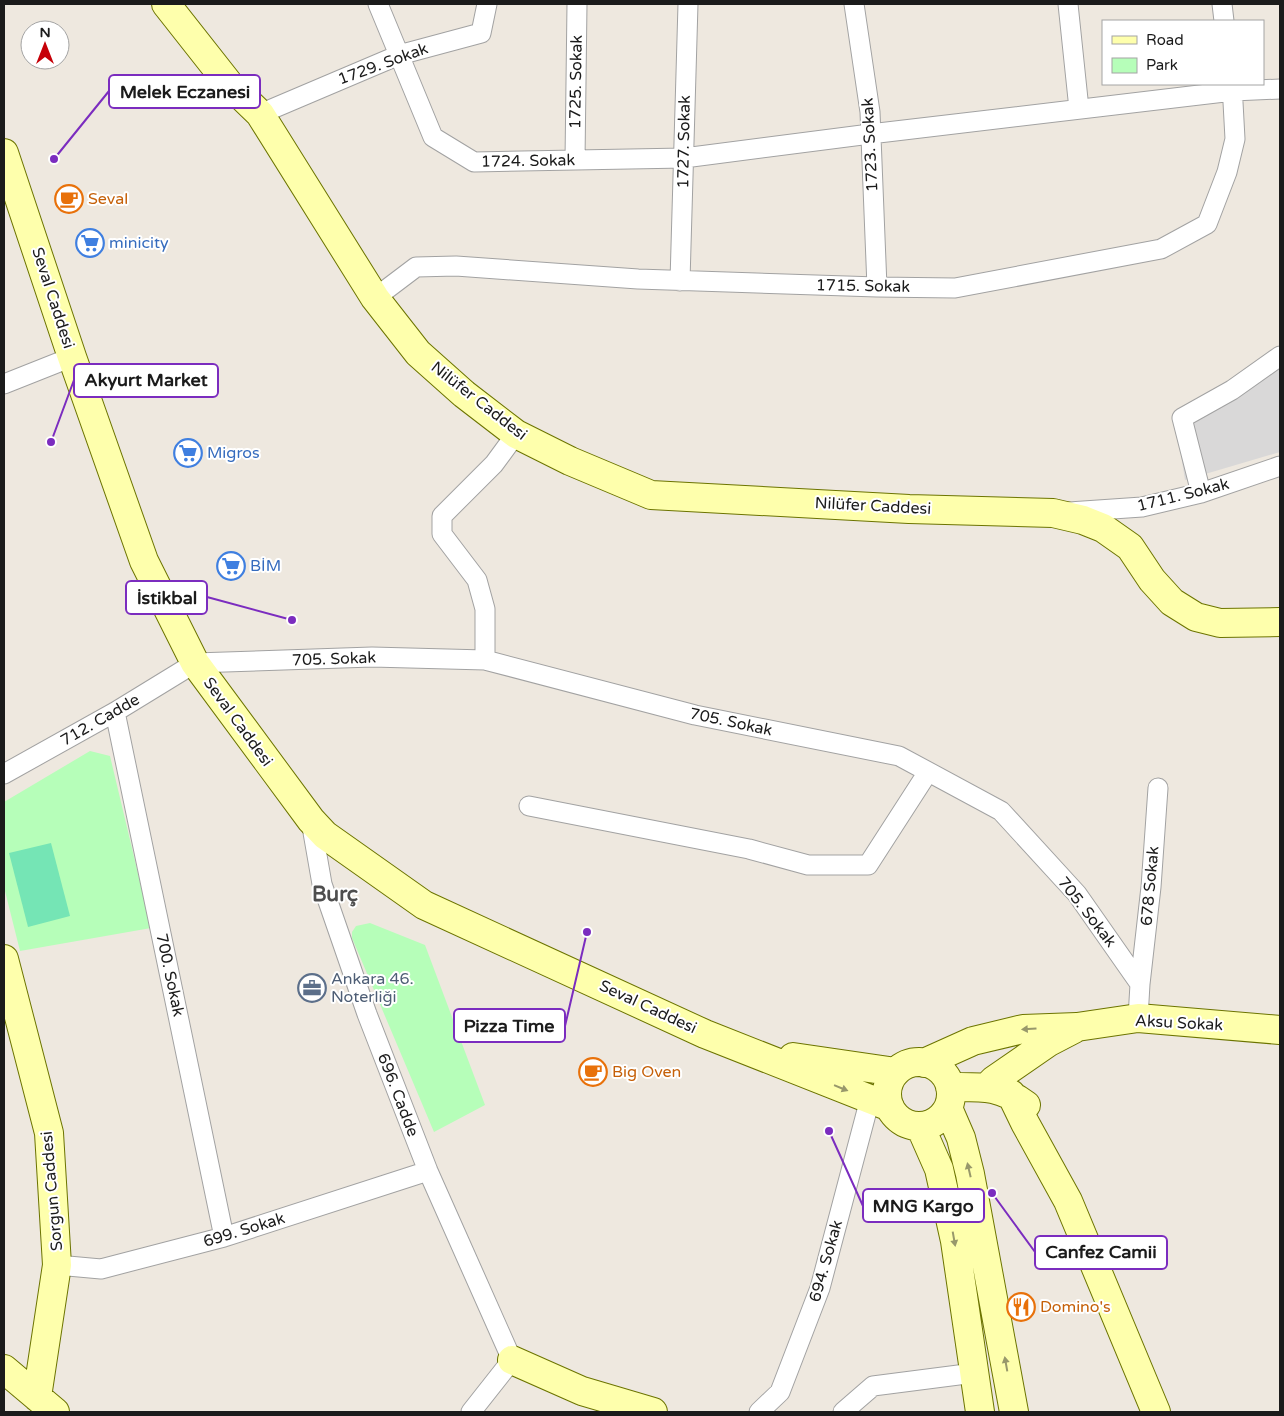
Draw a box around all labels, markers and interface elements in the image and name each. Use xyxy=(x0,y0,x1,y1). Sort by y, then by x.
north arrow xyxy=(20,20,70,70)
legend xyxy=(1102,20,1264,85)
text: N xyxy=(39,24,51,41)
text: Road xyxy=(1146,31,1184,49)
street label: 1725. Sokak xyxy=(565,34,587,129)
street label: 1729. Sokak xyxy=(335,38,431,90)
text: Park xyxy=(1146,56,1178,74)
callout: Melek Eczanesi xyxy=(109,75,260,108)
text: Melek Eczanesi xyxy=(120,81,250,103)
street label: 1727. Sokak xyxy=(673,95,695,189)
street label: 1723. Sokak xyxy=(858,97,882,193)
street label: 1724. Sokak xyxy=(481,150,576,172)
cafe icon: Seval xyxy=(54,184,84,214)
place label: Seval xyxy=(88,189,128,209)
supermarket icon: minicity xyxy=(75,228,105,258)
place label: minicity xyxy=(109,233,169,253)
street label: Seval Caddesi xyxy=(27,245,79,351)
street label: 1715. Sokak xyxy=(816,275,911,297)
street label: Nilüfer Caddesi xyxy=(427,357,531,445)
callout: Akyurt Market xyxy=(74,364,218,397)
text: Akyurt Market xyxy=(84,369,208,391)
supermarket icon: Migros xyxy=(173,438,203,468)
place label: Migros xyxy=(207,443,260,463)
street label: 1711. Sokak xyxy=(1135,474,1231,516)
street label: Nilüfer Caddesi xyxy=(814,493,932,519)
supermarket icon: BİM xyxy=(216,551,246,581)
place label: BİM xyxy=(250,556,281,576)
callout: İstikbal xyxy=(126,581,207,614)
text: İstikbal xyxy=(137,587,197,609)
street label: 705. Sokak xyxy=(292,648,377,670)
street label: Seval Caddesi xyxy=(199,673,277,771)
street label: 712. Cadde xyxy=(57,689,143,751)
street label: 705. Sokak xyxy=(688,703,775,741)
street label: 678 Sokak xyxy=(1137,845,1163,927)
street label: 705. Sokak xyxy=(1053,873,1121,952)
district label: Burç xyxy=(312,882,358,907)
street label: 700. Sokak xyxy=(151,932,189,1019)
place label: Ankara 46. Noterliği xyxy=(331,969,414,1007)
office icon: Ankara 46. Noterliği xyxy=(297,973,327,1003)
street label: Seval Caddesi xyxy=(596,976,700,1038)
callout: Pizza Time xyxy=(454,1009,565,1042)
street label: Aksu Sokak xyxy=(1135,1011,1224,1035)
text: Pizza Time xyxy=(463,1015,555,1037)
one-way arrow xyxy=(1021,1026,1037,1034)
street label: 696. Cadde xyxy=(373,1050,423,1140)
cafe icon: Big Oven xyxy=(578,1057,608,1087)
place label: Big Oven xyxy=(612,1062,681,1082)
one-way arrow xyxy=(834,1084,848,1092)
street label: Sorgun Caddesi xyxy=(37,1130,67,1252)
one-way arrow xyxy=(965,1163,973,1178)
callout: MNG Kargo xyxy=(863,1189,984,1222)
text: MNG Kargo xyxy=(872,1195,974,1217)
street label: 699. Sokak xyxy=(201,1208,288,1252)
street label: 694. Sokak xyxy=(805,1217,847,1304)
one-way arrow xyxy=(950,1232,958,1247)
callout: Canfez Camii xyxy=(1035,1236,1167,1269)
text: Canfez Camii xyxy=(1045,1241,1157,1263)
restaurant icon: Domino's xyxy=(1006,1292,1036,1322)
place label: Domino's xyxy=(1040,1297,1111,1317)
one-way arrow xyxy=(1001,1356,1009,1372)

